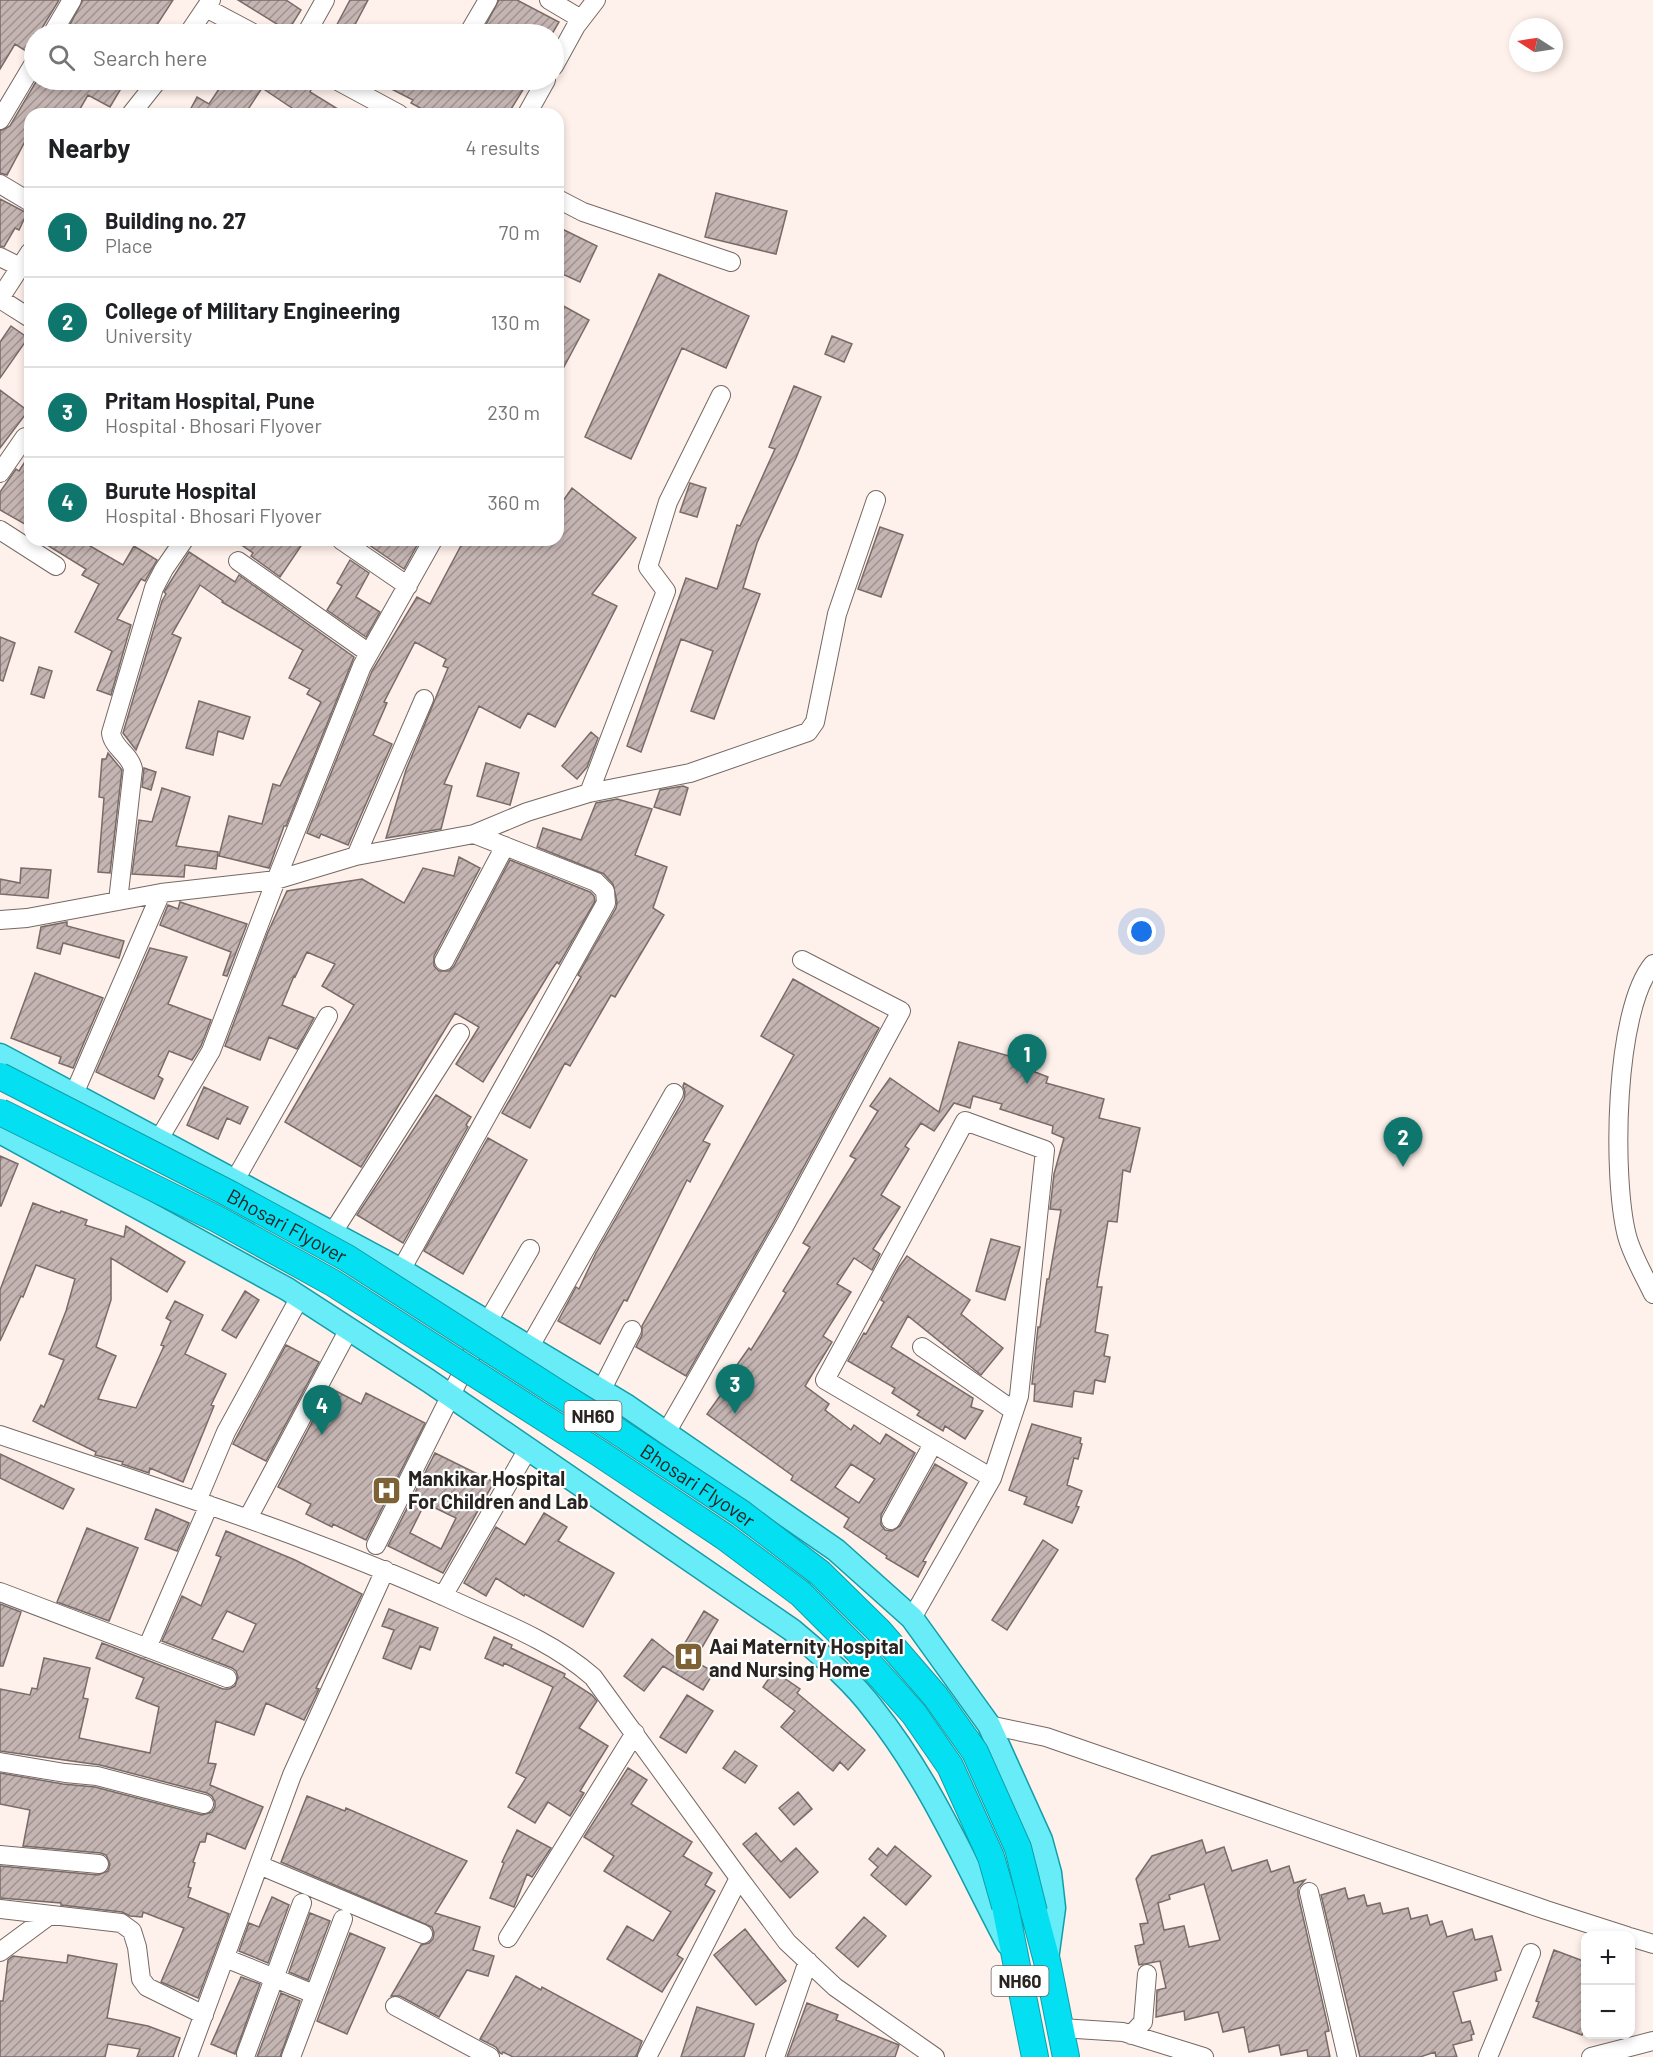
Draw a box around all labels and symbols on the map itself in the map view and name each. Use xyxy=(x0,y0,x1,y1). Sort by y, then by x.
north arrow xyxy=(1509,18,1563,72)
your location xyxy=(1127,917,1156,946)
pin: 1 xyxy=(1008,1034,1046,1084)
pin: 2 xyxy=(1384,1118,1422,1167)
street label: Bhosari Flyover xyxy=(223,1183,351,1268)
pin: 3 xyxy=(716,1364,754,1414)
pin: 4 xyxy=(302,1386,342,1435)
road number: NH60 xyxy=(564,1401,622,1431)
street label: Bhosari Flyover xyxy=(636,1438,760,1532)
place label: Mankikar Hospital For Children and Lab xyxy=(408,1466,589,1513)
hospital icon: Mankikar Hospital For Children and Lab xyxy=(371,1474,403,1506)
place label: Aai Maternity Hospital and Nursing Home xyxy=(709,1634,904,1681)
hospital icon: Aai Maternity Hospital and Nursing Home xyxy=(672,1641,704,1673)
road number: NH60 xyxy=(992,1966,1048,1996)

